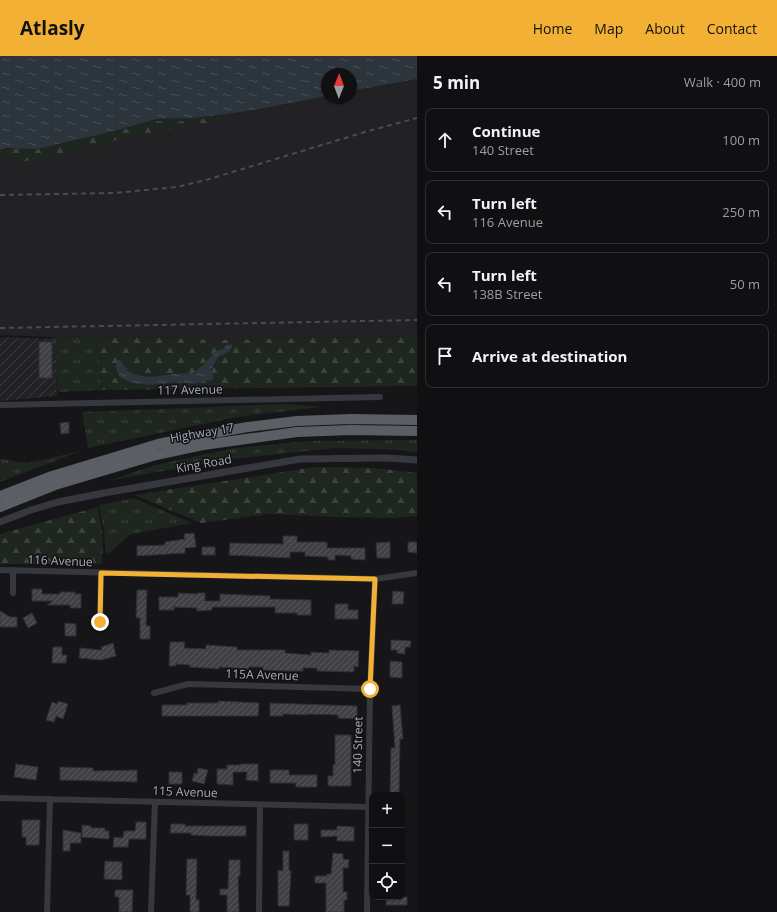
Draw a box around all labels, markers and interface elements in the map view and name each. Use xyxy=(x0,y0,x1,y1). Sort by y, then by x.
text: Atlasly xyxy=(20,15,85,41)
text: Home xyxy=(533,19,572,38)
text: Map xyxy=(594,19,623,38)
text: About xyxy=(645,19,685,38)
text: Contact xyxy=(707,19,757,38)
north arrow xyxy=(321,68,357,104)
text: 5 min xyxy=(433,71,480,94)
text: Walk · 400 m xyxy=(684,73,761,91)
text: Continue xyxy=(472,121,540,141)
icon: ahead xyxy=(434,129,456,151)
text: 100 m xyxy=(722,131,760,149)
text: 140 Street xyxy=(472,141,534,159)
text: Turn left xyxy=(472,193,537,213)
icon: left xyxy=(434,201,456,223)
text: 250 m xyxy=(722,203,760,221)
text: 116 Avenue xyxy=(472,213,543,231)
text: Turn left xyxy=(472,265,537,285)
icon: left xyxy=(434,273,456,295)
text: 50 m xyxy=(730,275,760,293)
text: 138B Street xyxy=(472,285,542,303)
icon: arrive xyxy=(434,345,456,367)
text: Arrive at destination xyxy=(472,346,627,366)
street label: 117 Avenue xyxy=(157,380,223,399)
street label: Highway 17 xyxy=(169,419,235,446)
street label: King Road xyxy=(175,450,233,477)
street label: 116 Avenue xyxy=(27,551,93,570)
route end xyxy=(91,613,109,631)
street label: 115A Avenue xyxy=(225,665,299,684)
route start xyxy=(361,680,379,698)
street label: 140 Street xyxy=(349,716,366,774)
street label: 115 Avenue xyxy=(152,782,218,801)
map controls xyxy=(369,792,405,900)
button: + xyxy=(369,792,405,828)
button: − xyxy=(369,828,405,864)
button: locate xyxy=(369,864,405,900)

